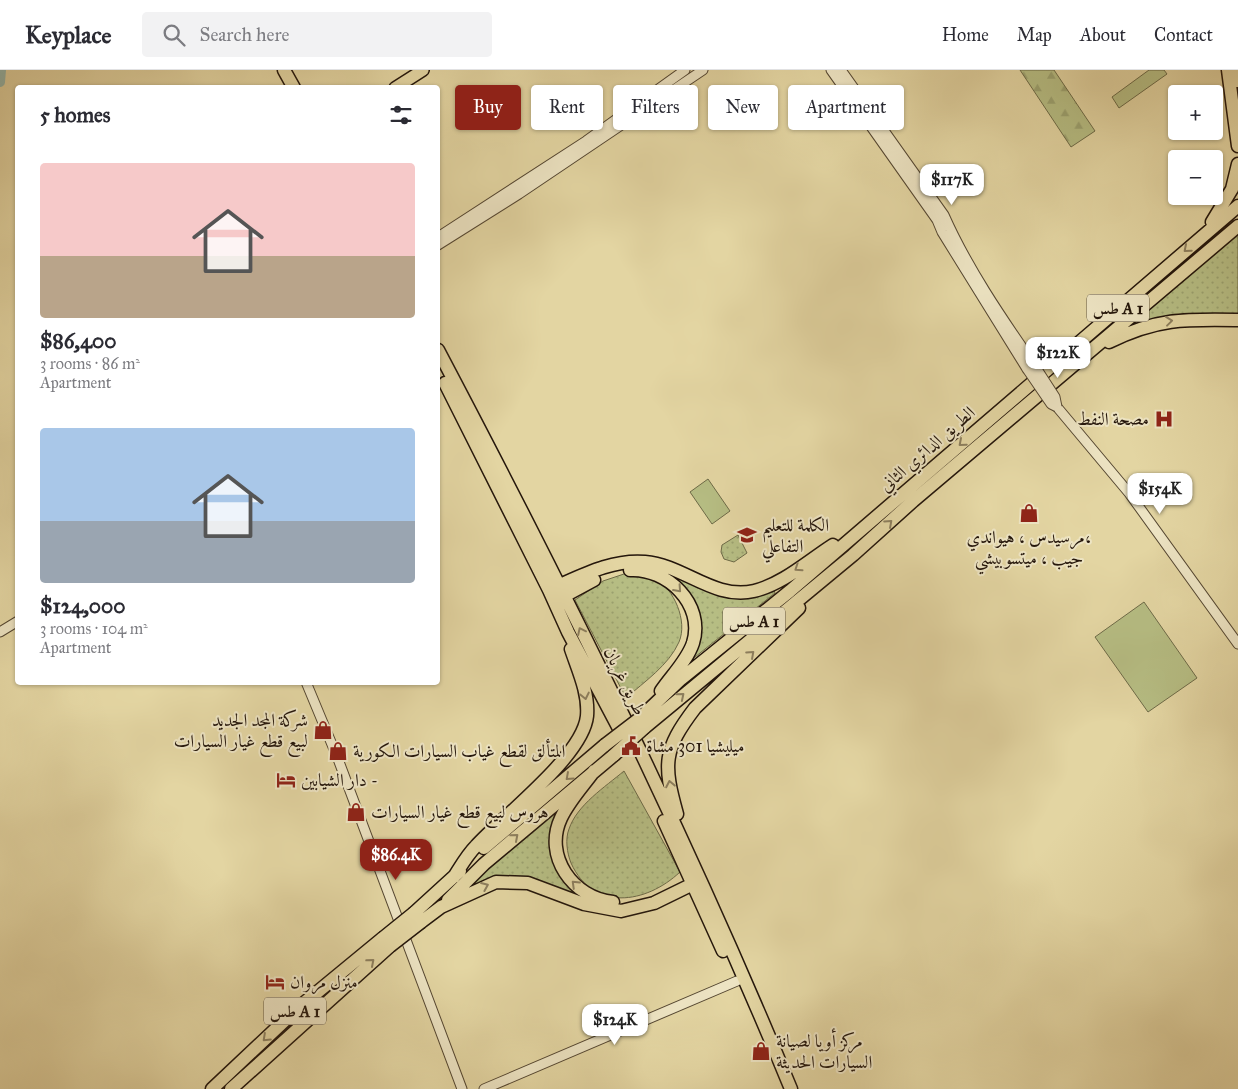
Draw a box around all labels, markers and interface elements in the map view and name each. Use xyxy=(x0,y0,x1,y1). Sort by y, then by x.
search box xyxy=(142,12,492,57)
text: Keyplace xyxy=(25,20,112,50)
icon: search xyxy=(160,21,188,49)
text: Search here xyxy=(200,23,289,46)
text: Home xyxy=(942,24,989,46)
text: Map xyxy=(1017,24,1052,46)
text: About xyxy=(1080,24,1126,46)
text: Contact xyxy=(1154,24,1213,46)
chip: Buy xyxy=(455,85,521,130)
chip: Rent xyxy=(531,85,603,130)
chip: Filters xyxy=(613,85,698,130)
chip: New xyxy=(708,85,778,130)
chip: Apartment xyxy=(788,85,904,130)
map controls xyxy=(1168,85,1223,205)
button: + xyxy=(1168,85,1223,140)
icon: filters xyxy=(387,101,415,129)
text: 5 homes xyxy=(40,102,111,128)
button: − xyxy=(1168,150,1223,205)
pin: $117K xyxy=(917,164,987,206)
text: $117K xyxy=(931,170,973,189)
icon: home xyxy=(183,196,273,286)
one-way arrow xyxy=(1184,243,1193,251)
road number: طس A 1 xyxy=(1087,294,1149,322)
one-way arrow xyxy=(1165,316,1173,327)
text: $86,400 xyxy=(40,328,117,354)
pin: $122K xyxy=(1023,336,1093,379)
text: $122K xyxy=(1037,343,1080,362)
text: 3 rooms · 86 m² xyxy=(40,354,140,373)
text: Apartment xyxy=(40,373,112,392)
street label: الطريق الدائري الثاني xyxy=(875,401,982,500)
place label: مصحة النفط xyxy=(1077,408,1149,430)
hospital icon: مصحة النفط xyxy=(1153,408,1175,430)
one-way arrow xyxy=(958,437,967,446)
icon: home xyxy=(183,461,273,551)
pin: $154K xyxy=(1125,472,1195,515)
text: $154K xyxy=(1138,479,1182,498)
shop icon: مرسيدس ، هيواندي، جيب ، ميتسوبيشي xyxy=(1018,502,1040,524)
place label: الكلمة للتعليم التفاعلي xyxy=(762,514,829,563)
one-way arrow xyxy=(884,519,893,528)
school or university icon: الكلمة للتعليم التفاعلي xyxy=(736,524,758,546)
place label: مرسيدس ، هيواندي، جيب ، ميتسوبيشي xyxy=(967,526,1091,575)
one-way arrow xyxy=(795,562,804,571)
one-way arrow xyxy=(672,584,681,593)
text: $124,000 xyxy=(40,593,126,619)
road number: طس A 1 xyxy=(723,608,785,634)
text: 3 rooms · 104 m² xyxy=(40,619,148,638)
one-way arrow xyxy=(577,628,587,637)
text: Apartment xyxy=(40,638,112,657)
street label: طريق غريان xyxy=(597,643,651,720)
one-way arrow xyxy=(746,651,755,660)
one-way arrow xyxy=(580,691,590,700)
one-way arrow xyxy=(675,693,684,701)
place label: شركة المجد الجديد لبيع قطع غيار السيارات xyxy=(174,709,308,757)
shop icon: شركة المجد الجديد لبيع قطع غيار السيارات xyxy=(312,719,334,741)
public building icon: ميليشيا 301 مشاة xyxy=(620,735,642,757)
place label: ميليشيا 301 مشاة xyxy=(646,735,744,757)
place label: المتألق لقطع غياب السيارات الكورية xyxy=(353,738,565,767)
shop icon: المتألق لقطع غياب السيارات الكورية xyxy=(327,740,349,762)
hotel icon: دار الشيابين - xyxy=(275,769,297,791)
place label: دار الشيابين - xyxy=(301,769,378,791)
one-way arrow xyxy=(566,771,575,780)
one-way arrow xyxy=(665,780,675,789)
shop icon: هروس لبيع قطع غيار السيارات xyxy=(345,801,367,823)
place label: هروس لبيع قطع غيار السيارات xyxy=(371,801,549,828)
one-way arrow xyxy=(509,834,518,843)
pin: $86.4K xyxy=(355,838,437,881)
text: $86.4K xyxy=(371,845,421,864)
one-way arrow xyxy=(571,881,580,890)
one-way arrow xyxy=(480,882,489,892)
one-way arrow xyxy=(366,959,375,968)
hotel icon: منزل مروان xyxy=(264,971,286,993)
place label: منزل مروان xyxy=(290,971,358,995)
road number: طس A 1 xyxy=(264,998,326,1024)
pin: $124K xyxy=(580,1004,650,1046)
text: $124K xyxy=(593,1010,637,1029)
place label: مركز أويا لصيانة السيارات الحديثة xyxy=(776,1028,872,1074)
one-way arrow xyxy=(263,1032,272,1041)
shop icon: مركز أويا لصيانة السيارات الحديثة xyxy=(750,1040,772,1062)

